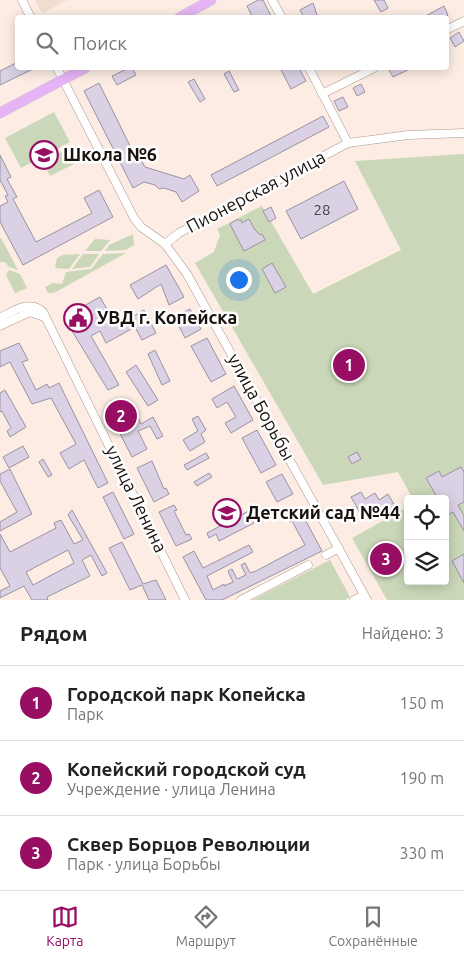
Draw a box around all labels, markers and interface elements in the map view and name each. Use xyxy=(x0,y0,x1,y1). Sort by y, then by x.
search box xyxy=(15,15,449,70)
icon: search xyxy=(33,29,61,57)
text: Поиск xyxy=(73,32,127,54)
school or university icon: Школа №6 xyxy=(29,140,59,170)
place label: Школа №6 xyxy=(63,144,157,164)
street label: Пионерская улица xyxy=(183,146,328,236)
house number: 28 xyxy=(314,201,330,218)
your location xyxy=(226,267,252,293)
public building icon: УВД г. Копейска xyxy=(63,303,93,333)
place label: УВД г. Копейска xyxy=(97,307,237,327)
pin: 1 xyxy=(333,346,365,384)
street label: улица Борьбы xyxy=(224,350,299,463)
pin: 2 xyxy=(105,397,137,435)
street label: улица Ленина xyxy=(102,442,171,555)
map controls xyxy=(404,495,449,585)
button: locate xyxy=(404,495,449,540)
school or university icon: Детский сад №44 xyxy=(212,498,242,528)
place label: Детский сад №44 xyxy=(246,502,400,522)
pin: 3 xyxy=(370,540,402,578)
button: layers xyxy=(404,540,449,585)
text: Рядом xyxy=(20,621,88,645)
text: Найдено: 3 xyxy=(362,624,444,642)
text: Городской парк Копейска xyxy=(67,683,306,705)
text: 1 xyxy=(31,694,41,712)
text: 150 m xyxy=(399,694,444,712)
text: Парк xyxy=(67,705,104,723)
text: Копейский городской суд xyxy=(67,758,306,780)
text: 2 xyxy=(31,769,41,787)
text: 190 m xyxy=(399,769,444,787)
text: Учреждение · улица Ленина xyxy=(67,780,276,798)
text: Сквер Борцов Революции xyxy=(67,833,310,855)
text: 3 xyxy=(31,844,41,862)
text: 330 m xyxy=(399,844,444,862)
text: Парк · улица Борьбы xyxy=(67,855,221,873)
tab: Карта xyxy=(46,903,83,949)
tab: Маршрут xyxy=(176,903,236,949)
tab: Сохранённые xyxy=(328,903,418,949)

